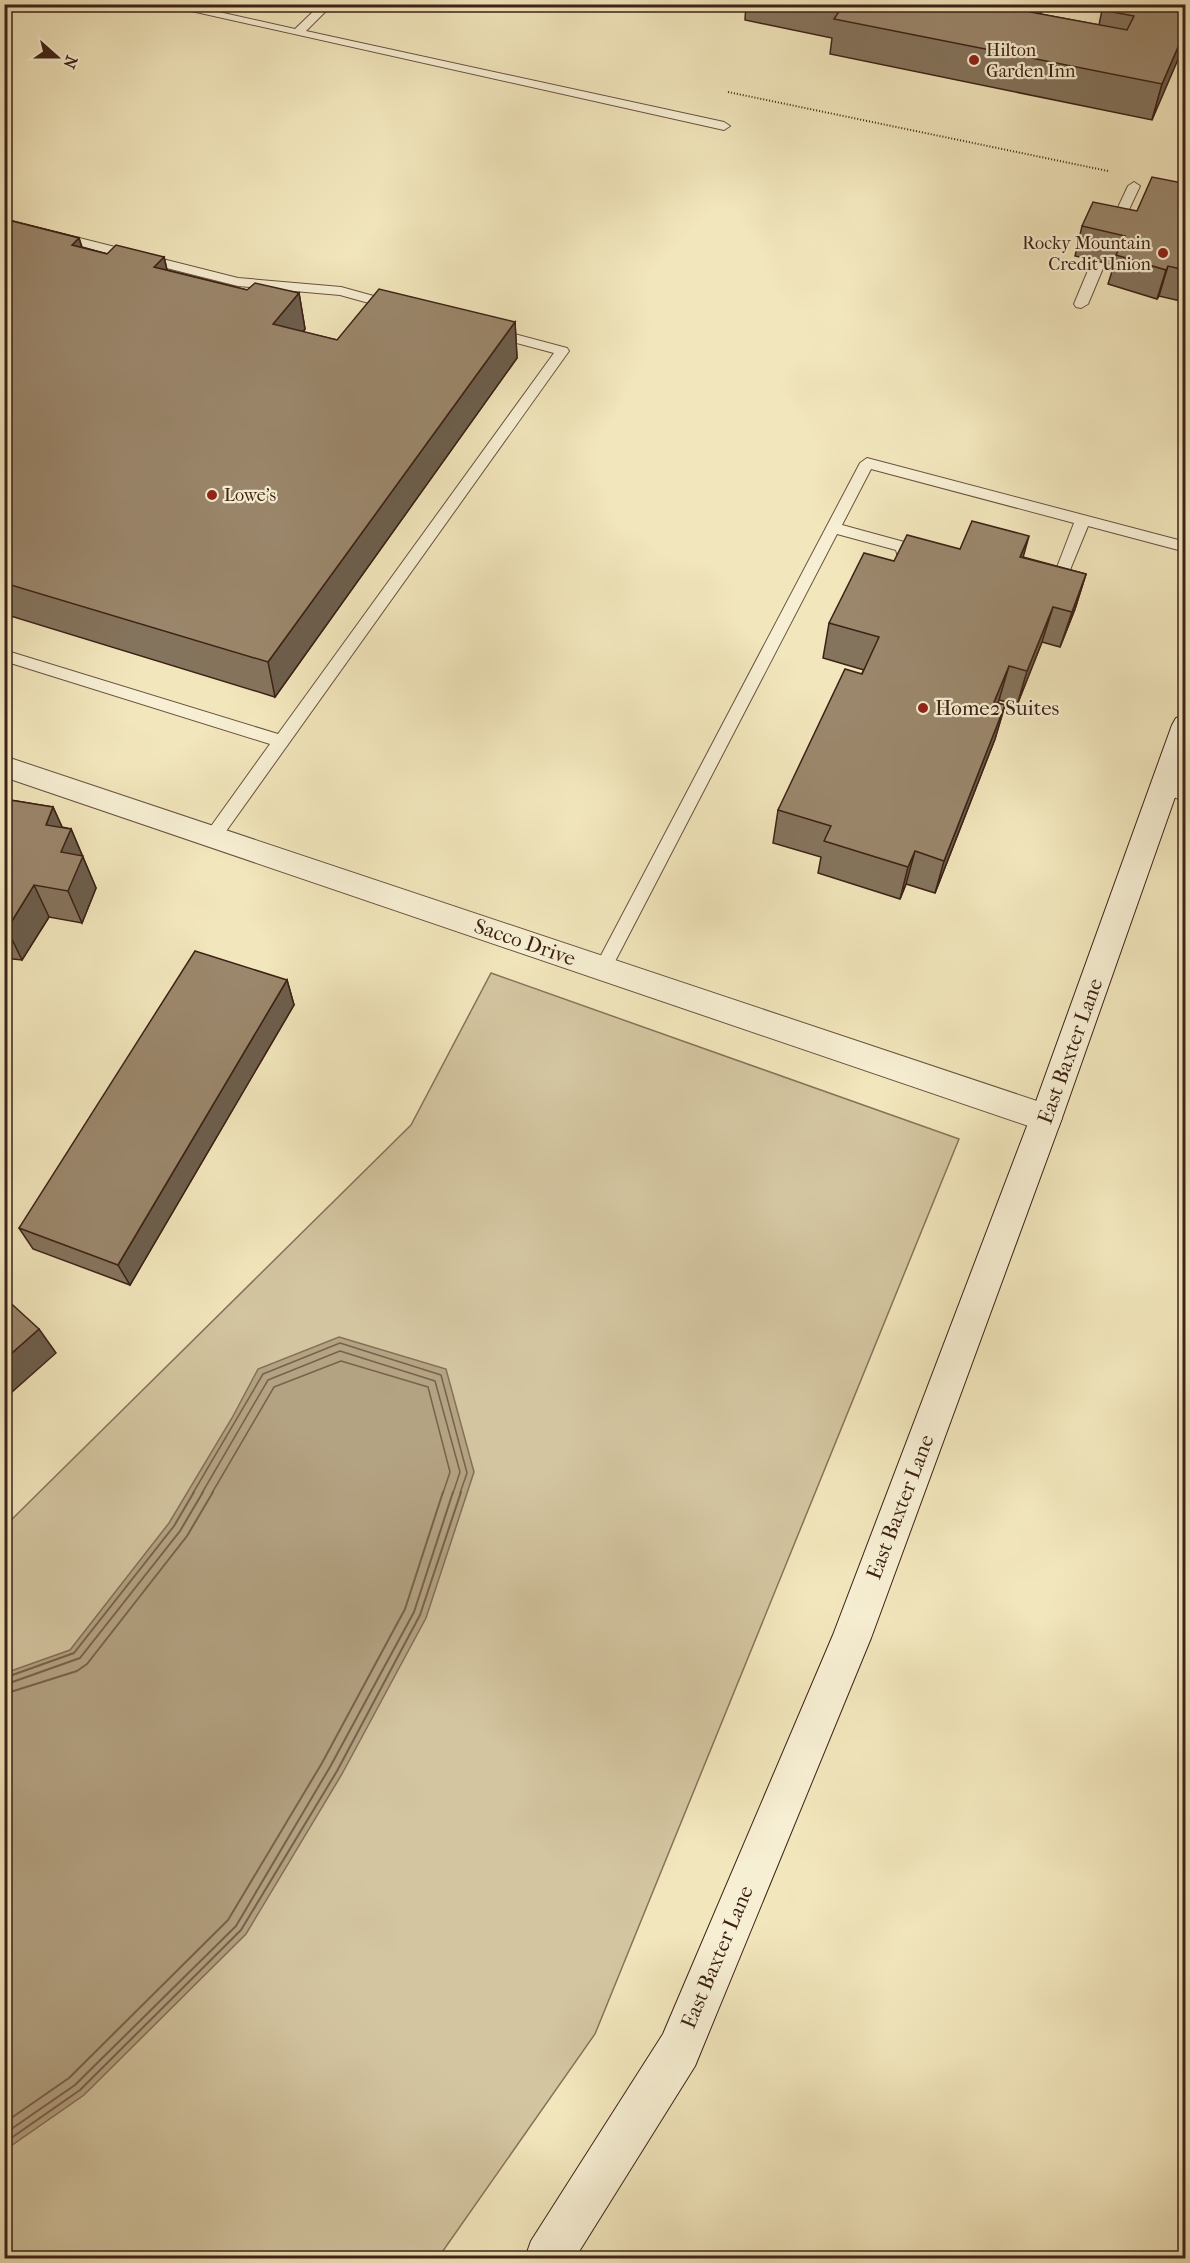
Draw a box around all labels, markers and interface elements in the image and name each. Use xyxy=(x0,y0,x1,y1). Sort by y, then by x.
north arrow xyxy=(27,27,87,87)
place label: Hilton Garden Inn xyxy=(986,40,1076,82)
text: N xyxy=(59,53,82,72)
marker: Hilton Garden Inn xyxy=(967,53,981,67)
place label: Rocky Mountain Credit Union xyxy=(1022,233,1152,275)
marker: Rocky Mountain Credit Union xyxy=(1156,246,1170,260)
place label: Lowe's xyxy=(224,485,276,506)
marker: Lowe's xyxy=(205,488,219,502)
place label: Home2 Suites xyxy=(935,696,1060,720)
marker: Home2 Suites xyxy=(916,701,930,715)
street label: Sacco Drive xyxy=(471,913,579,971)
street label: East Baxter Lane xyxy=(1033,975,1107,1127)
street label: East Baxter Lane xyxy=(861,1431,939,1583)
street label: East Baxter Lane xyxy=(676,1882,758,2032)

